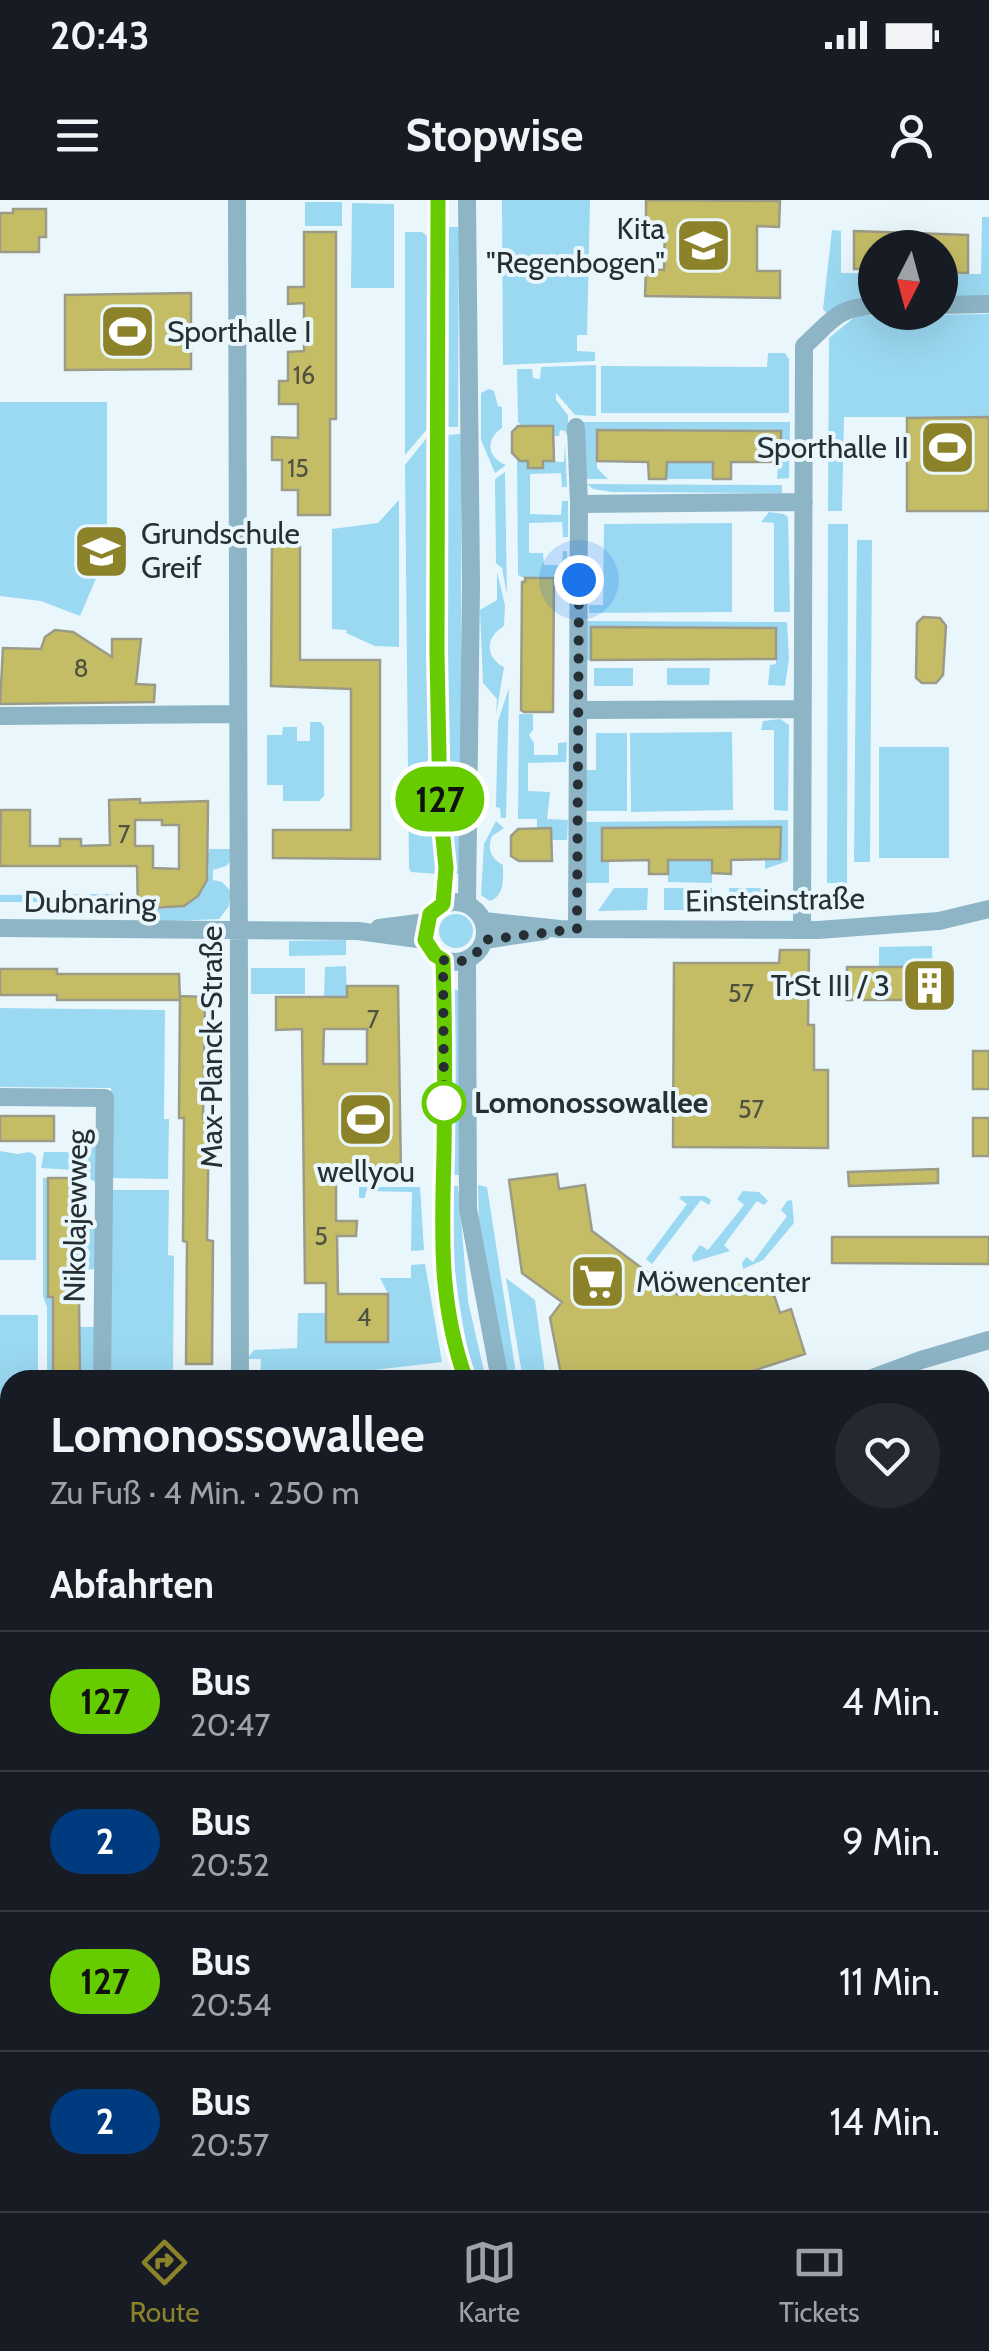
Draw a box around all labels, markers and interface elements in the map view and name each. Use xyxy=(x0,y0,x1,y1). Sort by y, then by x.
text: 20:43 xyxy=(50,12,149,59)
icon: menu xyxy=(50,108,105,163)
text: Stopwise xyxy=(406,108,583,162)
icon: person xyxy=(884,108,939,163)
place label: Kita "Regenbogen" xyxy=(486,210,666,281)
school or university icon: Kita "Regenbogen" xyxy=(674,216,734,276)
north arrow xyxy=(858,230,958,330)
map controls xyxy=(858,230,958,330)
sports icon: Sporthalle I xyxy=(98,302,158,362)
place label: Sporthalle I xyxy=(167,313,312,350)
house number: 16 xyxy=(293,360,315,390)
sports icon: Sporthalle II xyxy=(918,418,978,478)
place label: Sporthalle II xyxy=(757,429,909,466)
house number: 15 xyxy=(287,453,309,483)
place label: Grundschule Greif xyxy=(141,515,300,586)
school or university icon: Grundschule Greif xyxy=(72,521,132,581)
your location xyxy=(554,555,604,605)
house number: 8 xyxy=(73,653,89,683)
line badge: 127 xyxy=(382,766,498,832)
text: 127 xyxy=(415,778,465,821)
house number: 7 xyxy=(118,819,131,849)
street label: Einsteinstraße xyxy=(685,879,865,920)
street label: Dubnaring xyxy=(23,883,158,922)
street label: Max-Planck-Straße xyxy=(193,926,230,1168)
building icon: TrSt III / 3 xyxy=(899,956,959,1016)
place label: TrSt III / 3 xyxy=(771,967,890,1004)
house number: 57 xyxy=(728,978,754,1008)
house number: 7 xyxy=(367,1004,380,1034)
marker: Lomonossowallee xyxy=(423,1082,465,1124)
place label: Lomonossowallee xyxy=(474,1084,708,1121)
sports icon: wellyou xyxy=(336,1090,396,1150)
house number: 57 xyxy=(738,1094,764,1124)
street label: Nikolajewweg xyxy=(55,1128,96,1303)
place label: wellyou xyxy=(317,1153,415,1190)
house number: 5 xyxy=(314,1221,328,1251)
supermarket icon: Möwencenter xyxy=(567,1252,627,1312)
place label: Möwencenter xyxy=(636,1263,811,1300)
house number: 4 xyxy=(357,1302,371,1332)
button: heart xyxy=(835,1403,940,1508)
text: Lomonossowallee xyxy=(50,1406,425,1464)
text: Zu Fuß · 4 Min. · 250 m xyxy=(50,1473,360,1512)
text: Abfahrten xyxy=(50,1561,214,1608)
text: Bus xyxy=(190,1658,251,1705)
text: 4 Min. xyxy=(842,1678,940,1725)
text: 127 xyxy=(80,1680,130,1723)
text: 20:47 xyxy=(190,1705,270,1744)
text: Bus xyxy=(190,1798,251,1845)
text: 9 Min. xyxy=(842,1818,940,1865)
text: 2 xyxy=(96,1820,114,1863)
text: 20:52 xyxy=(190,1845,270,1884)
text: Bus xyxy=(190,1938,251,1985)
text: 11 Min. xyxy=(839,1958,940,2005)
text: 127 xyxy=(80,1960,130,2003)
text: 20:54 xyxy=(190,1985,272,2024)
text: Bus xyxy=(190,2078,251,2125)
text: 14 Min. xyxy=(829,2098,940,2145)
text: 2 xyxy=(96,2100,114,2143)
text: 20:57 xyxy=(190,2125,269,2164)
tab: Route xyxy=(129,2235,200,2329)
tab: Karte xyxy=(458,2235,520,2329)
tab: Tickets xyxy=(779,2235,860,2329)

